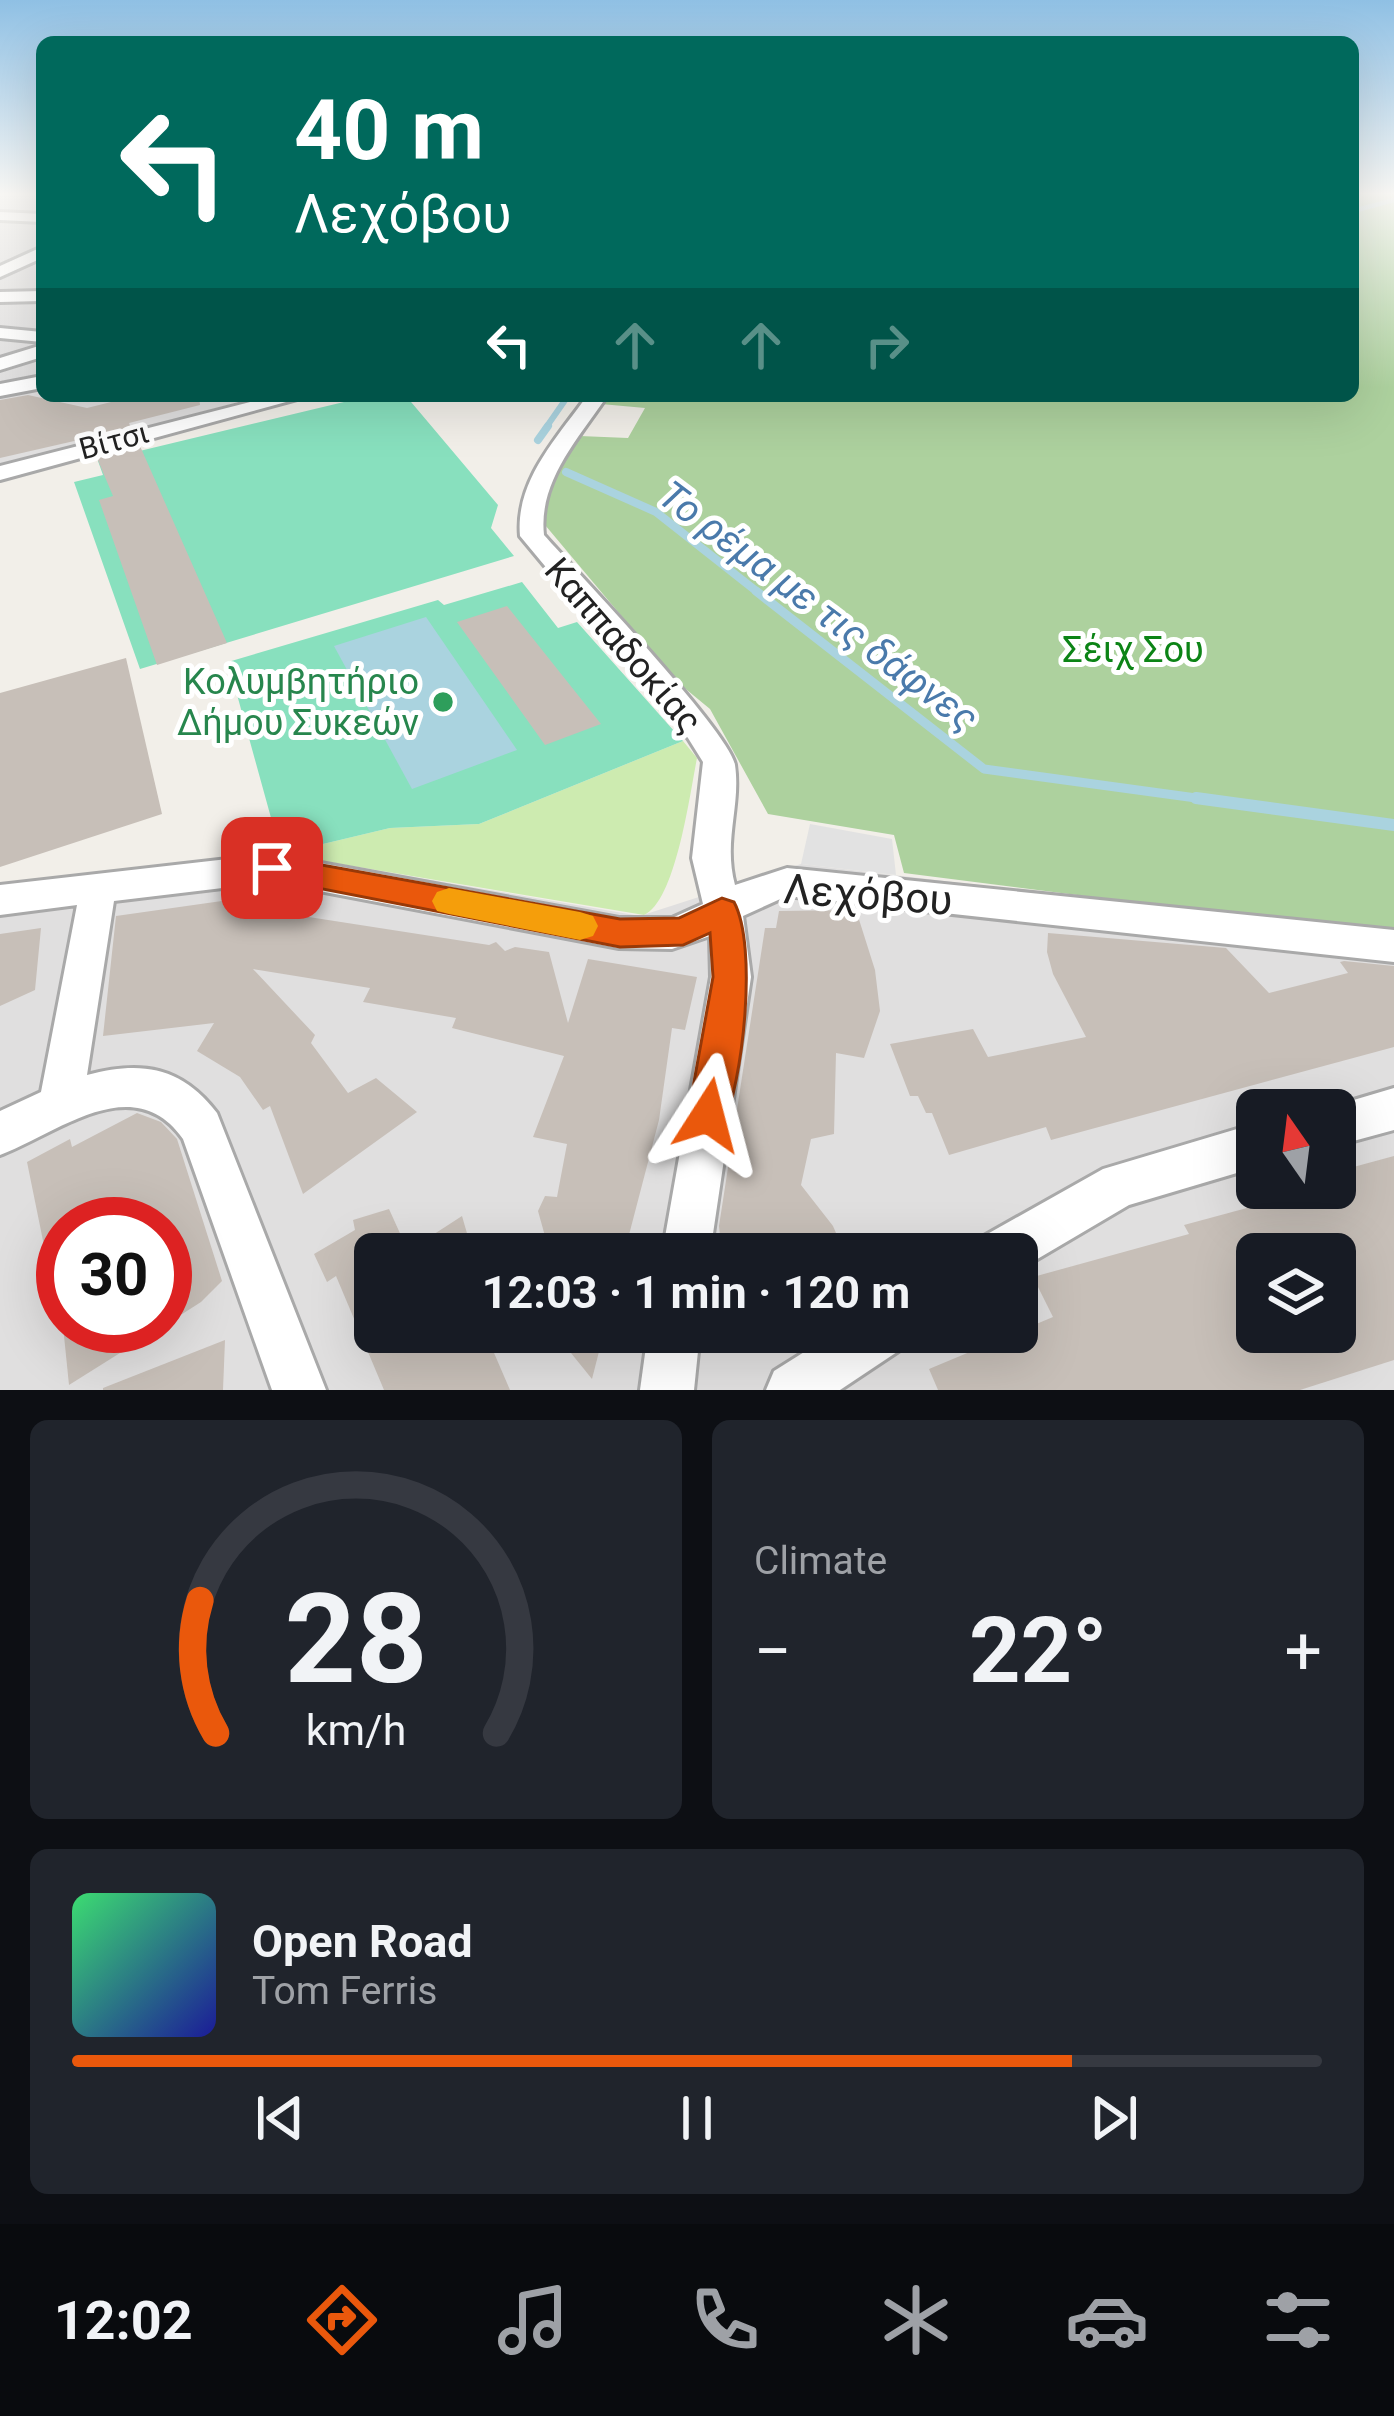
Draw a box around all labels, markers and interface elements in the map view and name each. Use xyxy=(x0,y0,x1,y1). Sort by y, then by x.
text: 40 m xyxy=(294,81,484,180)
icon: left xyxy=(96,84,252,240)
text: Λεχόβου xyxy=(294,182,512,245)
icon: left xyxy=(476,312,542,378)
icon: ahead xyxy=(602,312,668,378)
icon: ahead xyxy=(728,312,794,378)
icon: right xyxy=(854,312,920,378)
street label: Βίτσι xyxy=(75,414,152,467)
water label: Το ρέμα με τις δάφνες xyxy=(650,472,987,742)
street label: Καππαδοκίας xyxy=(536,550,711,742)
park label: Σέιχ Σου xyxy=(1062,629,1204,671)
place label: Κολυμβητήριο Δήμου Συκεών xyxy=(177,661,419,744)
marker: Κολυμβητήριο Δήμου Συκεών xyxy=(430,689,456,715)
pin xyxy=(221,817,323,919)
icon: arrive xyxy=(239,835,305,901)
street label: Λεχόβου xyxy=(782,864,954,925)
position arrow xyxy=(645,1052,771,1178)
north arrow xyxy=(1236,1089,1356,1209)
map controls xyxy=(1236,1089,1356,1353)
speed limit sign: 30 xyxy=(36,1197,192,1353)
button: layers xyxy=(1236,1233,1356,1353)
text: 12:03 · 1 min · 120 m xyxy=(482,1266,910,1319)
text: Climate xyxy=(754,1538,887,1584)
text: 28 xyxy=(284,1566,428,1712)
text: 22° xyxy=(969,1599,1107,1704)
text: − xyxy=(754,1613,792,1690)
text: + xyxy=(1285,1613,1322,1690)
text: km/h xyxy=(306,1704,406,1754)
text: Open Road xyxy=(252,1915,473,1968)
text: Tom Ferris xyxy=(252,1968,437,2014)
icon: previous xyxy=(247,2085,313,2151)
icon: pause xyxy=(664,2085,730,2151)
icon: next xyxy=(1081,2085,1147,2151)
icon: directions xyxy=(300,2278,384,2362)
icon: music xyxy=(491,2278,575,2362)
icon: phone xyxy=(683,2278,767,2362)
icon: climate xyxy=(874,2278,958,2362)
icon: car xyxy=(1065,2278,1149,2362)
icon: filters xyxy=(1256,2278,1340,2362)
text: 12:02 xyxy=(54,2289,193,2352)

